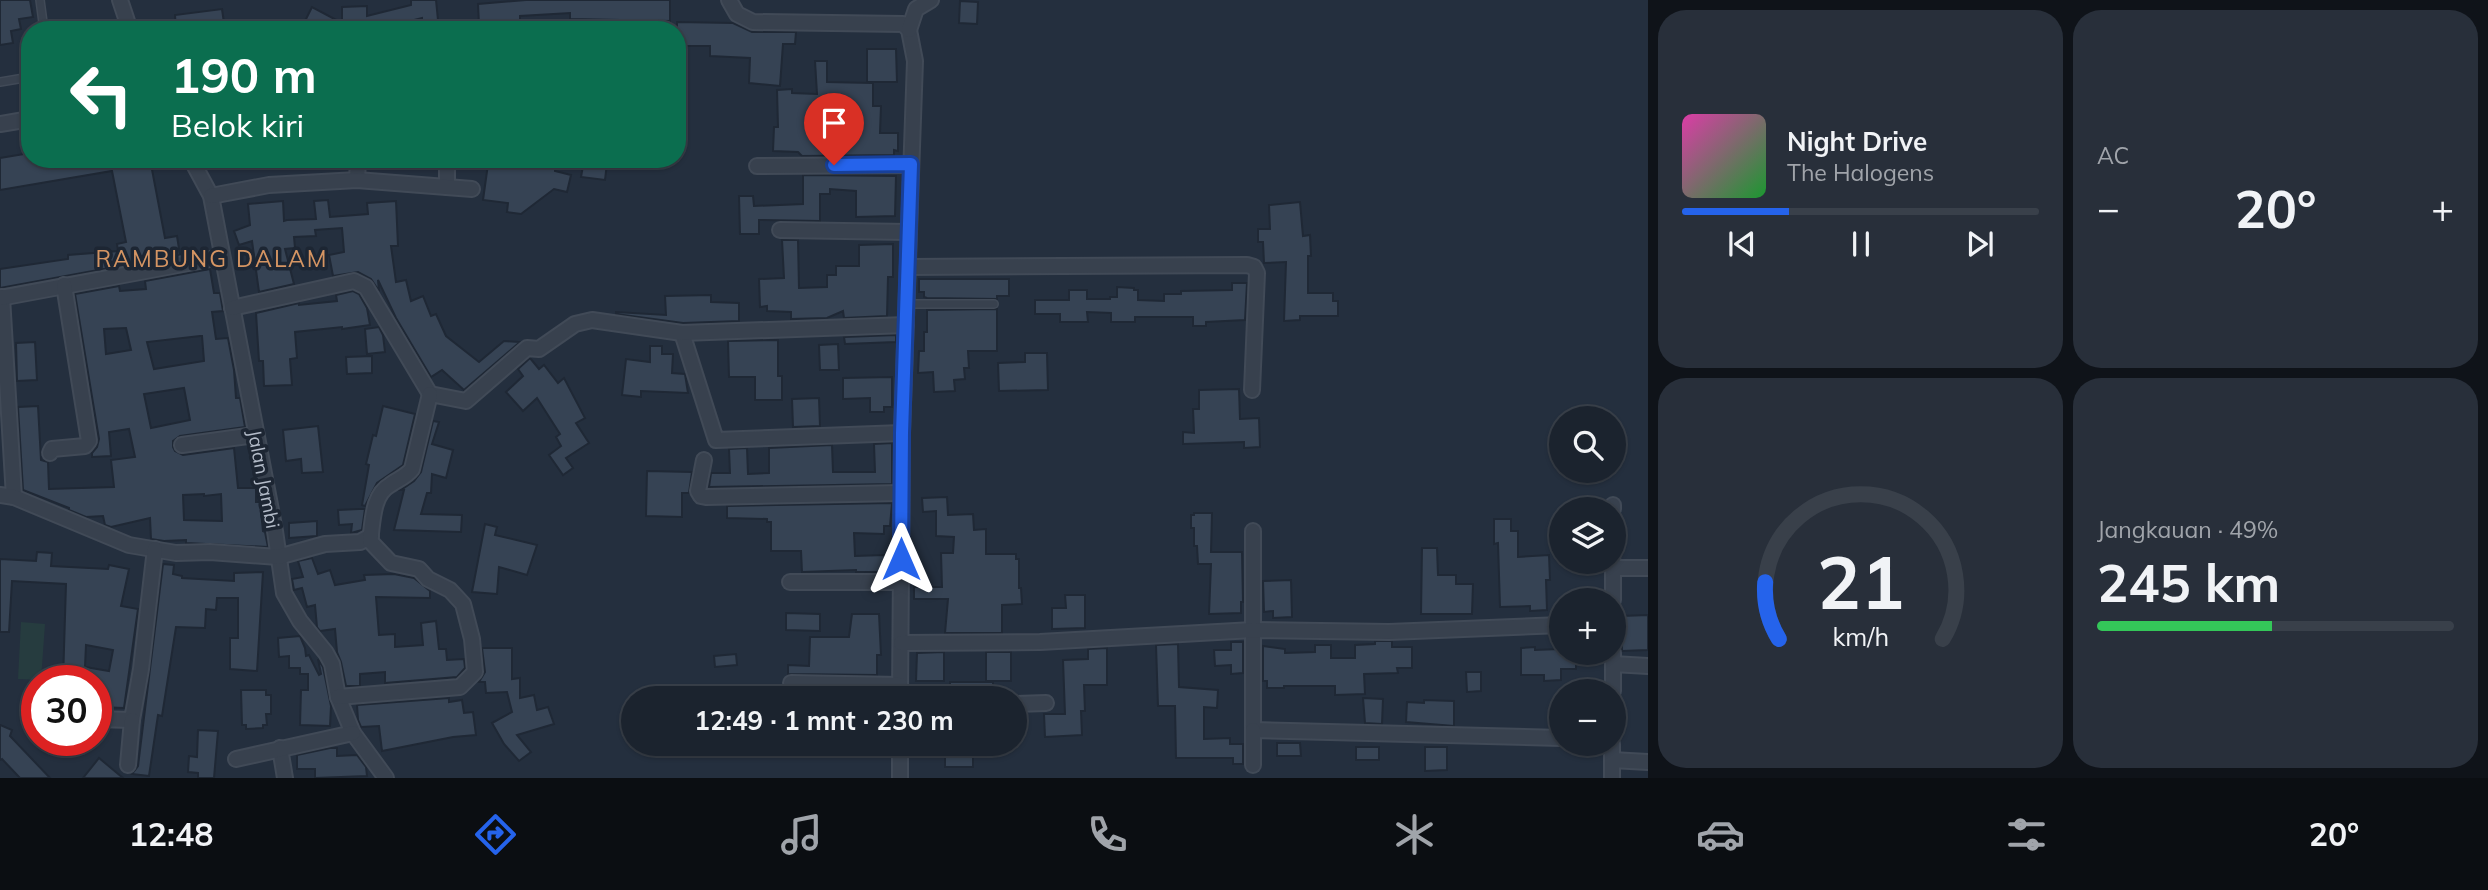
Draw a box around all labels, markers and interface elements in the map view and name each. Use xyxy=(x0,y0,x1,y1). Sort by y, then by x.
text: 190 m xyxy=(171,44,317,105)
icon: left xyxy=(56,49,147,140)
pin xyxy=(804,93,864,165)
icon: arrive xyxy=(815,104,853,142)
text: Belok kiri xyxy=(171,105,304,145)
text: Night Drive xyxy=(1787,125,1927,158)
text: AC xyxy=(2097,141,2129,170)
text: The Halogens xyxy=(1787,158,1934,187)
text: 20° xyxy=(2234,176,2317,241)
text: − xyxy=(2097,184,2120,232)
text: + xyxy=(2431,184,2454,232)
icon: previous xyxy=(1723,225,1761,263)
icon: pause xyxy=(1842,225,1880,263)
icon: next xyxy=(1961,225,1999,263)
district label: RAMBUNG DALAM xyxy=(95,244,329,273)
map controls xyxy=(1549,406,1626,756)
button: search xyxy=(1549,406,1626,483)
street label: Jalan Jambi xyxy=(243,428,285,530)
button: layers xyxy=(1549,497,1626,574)
text: Jangkauan · 49% xyxy=(2097,515,2278,544)
position arrow xyxy=(864,522,938,596)
text: 21 xyxy=(1817,536,1904,627)
text: 245 km xyxy=(2097,550,2280,615)
button: + xyxy=(1549,588,1626,665)
text: km/h xyxy=(1832,621,1889,652)
speed limit sign: 30 xyxy=(21,665,112,756)
button: − xyxy=(1549,679,1626,756)
text: 12:49 · 1 mnt · 230 m xyxy=(694,704,954,737)
icon: directions xyxy=(471,810,520,859)
icon: music xyxy=(777,810,826,859)
icon: phone xyxy=(1083,810,1132,859)
icon: climate xyxy=(1390,810,1439,859)
icon: car xyxy=(1696,810,1745,859)
icon: filters xyxy=(2002,810,2051,859)
text: 12:48 xyxy=(129,814,213,854)
text: 20° xyxy=(2309,814,2359,854)

